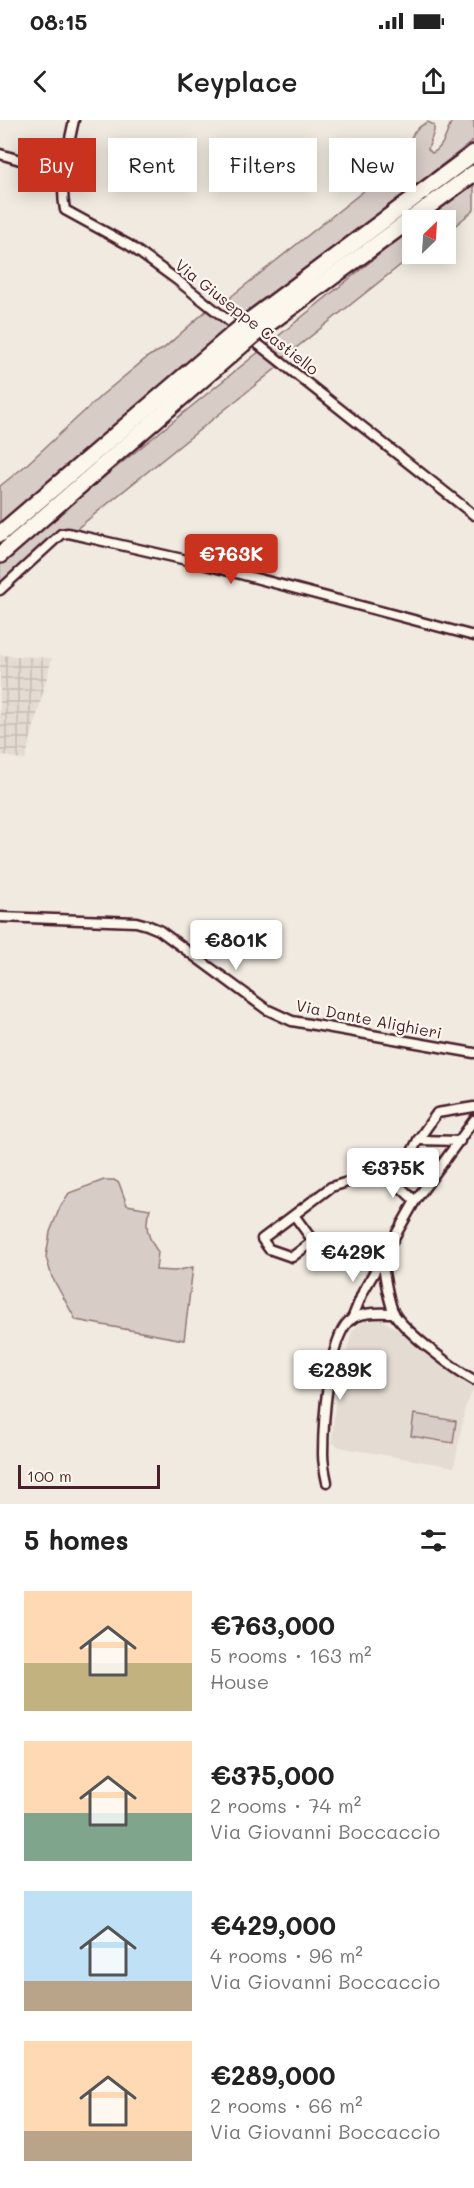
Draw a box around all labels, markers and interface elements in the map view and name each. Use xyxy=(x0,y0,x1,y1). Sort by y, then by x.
text: 08:15 xyxy=(30,7,87,36)
text: Keyplace xyxy=(176,64,298,99)
icon: back xyxy=(24,65,57,98)
icon: share xyxy=(417,65,450,98)
chip: Buy xyxy=(18,138,96,192)
chip: Rent xyxy=(108,138,197,192)
chip: Filters xyxy=(209,138,317,192)
chip: New xyxy=(329,138,416,192)
north arrow xyxy=(402,210,456,264)
map controls xyxy=(402,210,456,264)
street label: Via Giuseppe Castiello xyxy=(171,254,323,379)
pin: €763K xyxy=(189,534,273,585)
text: €763K xyxy=(199,540,263,566)
pin: €801K xyxy=(194,920,278,971)
text: €801K xyxy=(204,926,268,952)
street label: Via Dante Alighieri xyxy=(294,994,444,1043)
pin: €375K xyxy=(351,1148,435,1199)
text: €375K xyxy=(361,1154,425,1180)
pin: €429K xyxy=(311,1232,395,1283)
text: €429K xyxy=(320,1238,386,1264)
pin: €289K xyxy=(298,1350,382,1401)
text: €289K xyxy=(308,1356,372,1382)
scale bar xyxy=(18,1462,160,1490)
text: 100 m xyxy=(27,1465,72,1486)
text: 5 homes xyxy=(24,1523,129,1557)
icon: filters xyxy=(417,1524,450,1557)
text: €763,000 xyxy=(210,1608,335,1642)
icon: home xyxy=(72,1615,144,1687)
text: 5 rooms · 163 m² xyxy=(210,1642,372,1668)
text: House xyxy=(210,1668,269,1694)
text: €375,000 xyxy=(210,1758,335,1792)
icon: home xyxy=(72,1765,144,1837)
text: 2 rooms · 74 m² xyxy=(210,1792,361,1818)
text: Via Giovanni Boccaccio xyxy=(210,1818,440,1844)
text: €429,000 xyxy=(210,1908,336,1942)
icon: home xyxy=(72,1915,144,1987)
text: 4 rooms · 96 m² xyxy=(210,1942,363,1968)
text: Via Giovanni Boccaccio xyxy=(210,1968,440,1994)
text: €289,000 xyxy=(210,2058,336,2092)
icon: home xyxy=(72,2065,144,2137)
text: 2 rooms · 66 m² xyxy=(210,2092,363,2118)
text: Via Giovanni Boccaccio xyxy=(210,2118,440,2144)

